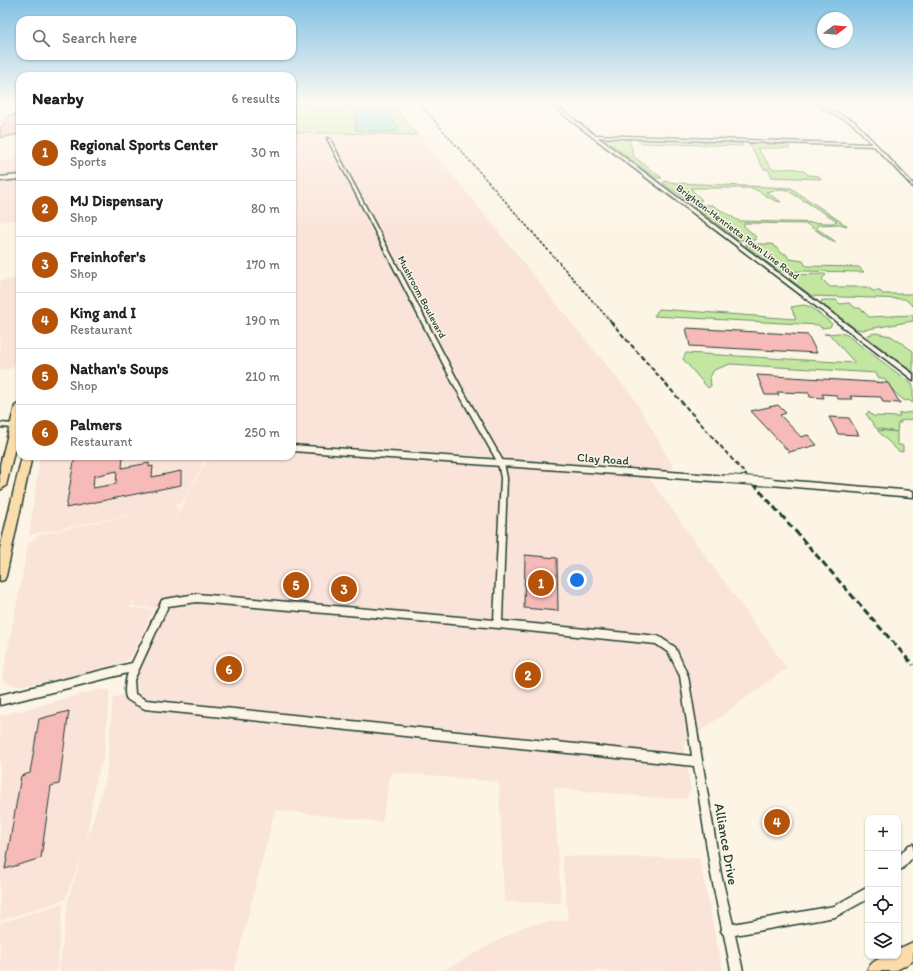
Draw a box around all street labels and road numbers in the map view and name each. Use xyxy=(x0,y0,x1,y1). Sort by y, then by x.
street label: Brighton-Henrietta Town Line Road xyxy=(674,181,803,283)
street label: Mushroom Boulevard xyxy=(395,254,450,341)
street label: Clay Road xyxy=(577,450,630,468)
street label: Alliance Drive xyxy=(710,802,742,887)

